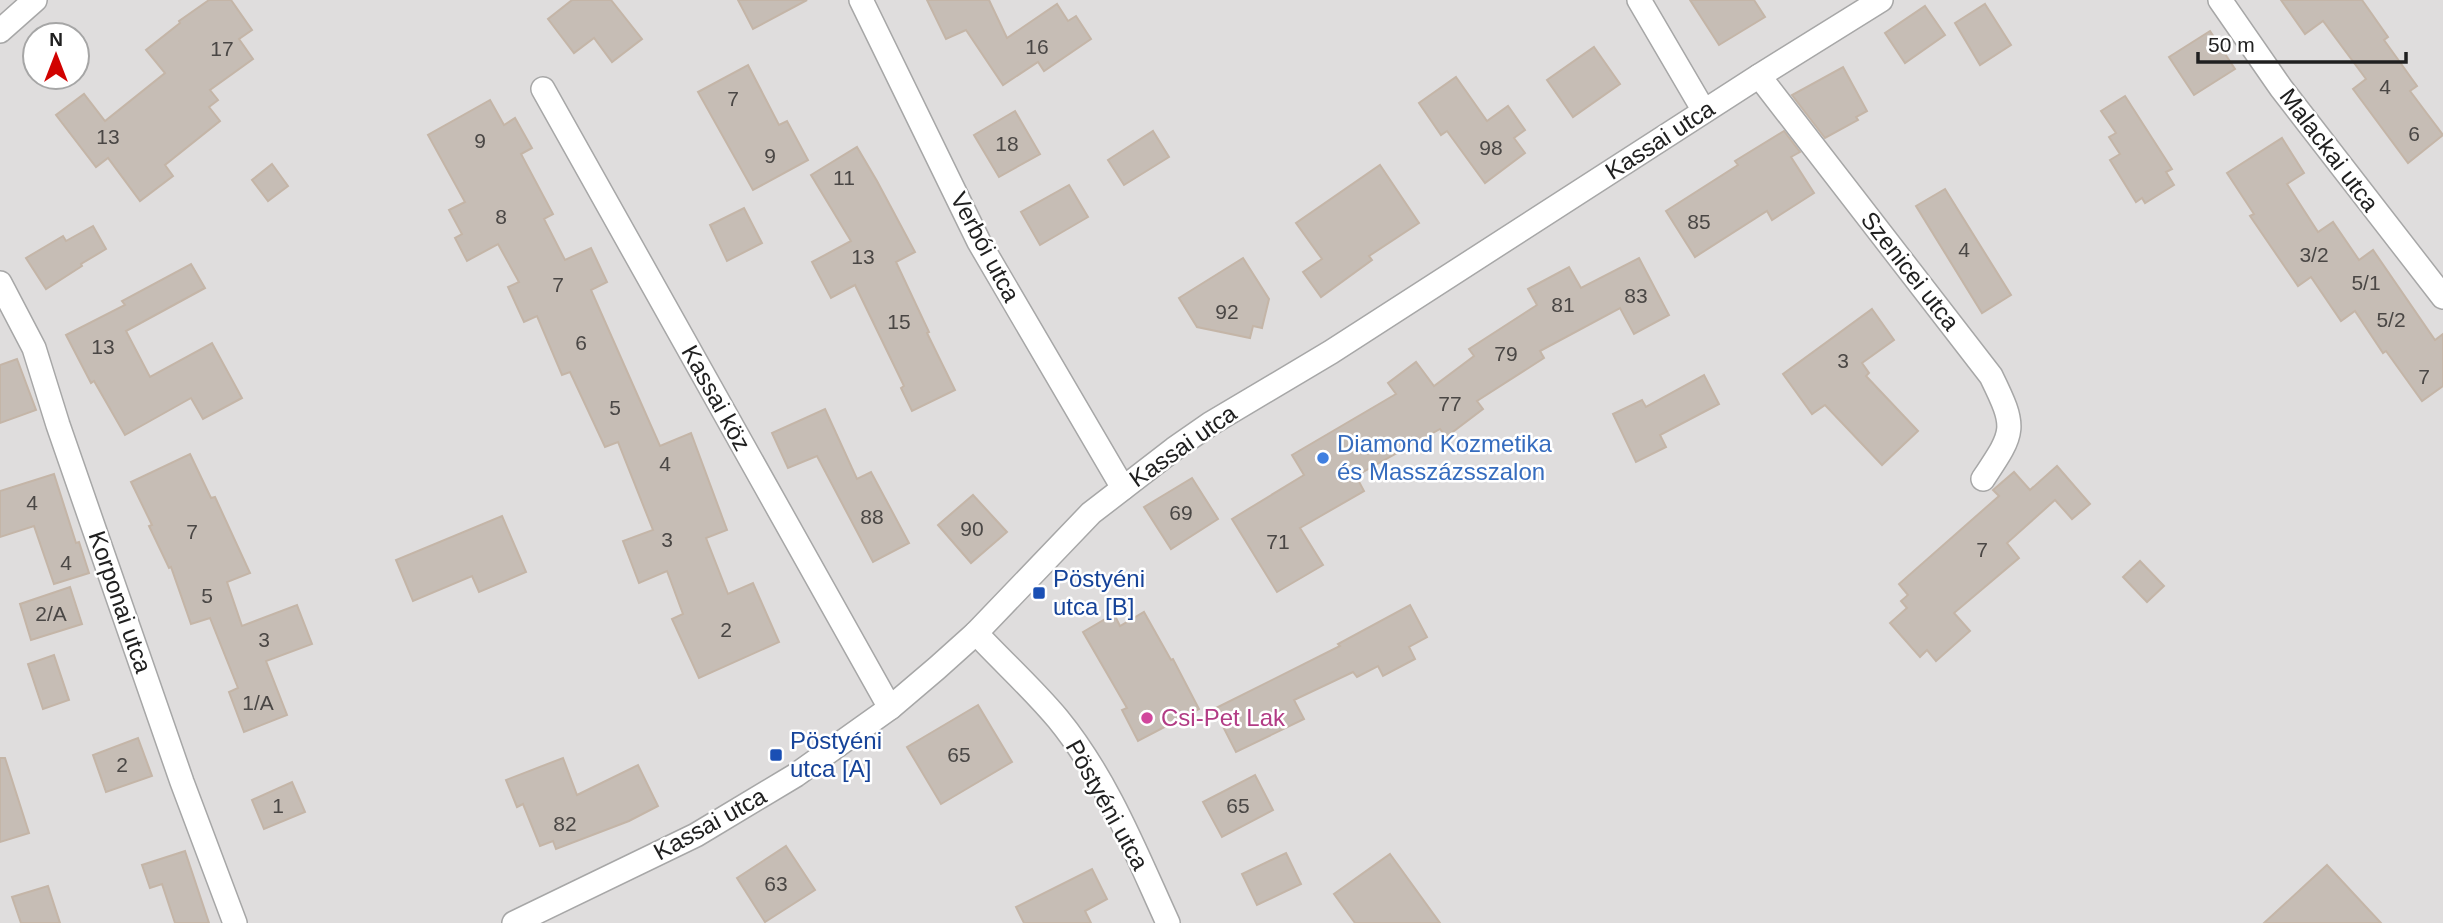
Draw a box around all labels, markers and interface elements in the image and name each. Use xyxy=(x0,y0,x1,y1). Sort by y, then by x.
north arrow xyxy=(21,21,91,91)
scale bar xyxy=(2198,21,2406,65)
text: N xyxy=(49,29,63,50)
text: 50 m xyxy=(2208,33,2255,56)
house number: 16 xyxy=(1025,35,1049,58)
house number: 17 xyxy=(210,37,234,60)
house number: 4 xyxy=(2379,75,2391,98)
street label: Malackai utca xyxy=(2274,83,2385,217)
house number: 7 xyxy=(727,87,739,110)
street label: Kassai utca xyxy=(1600,94,1720,185)
house number: 6 xyxy=(2408,122,2420,145)
house number: 13 xyxy=(96,125,120,148)
house number: 9 xyxy=(474,129,486,152)
house number: 18 xyxy=(995,132,1019,155)
house number: 98 xyxy=(1479,136,1503,159)
house number: 9 xyxy=(764,144,776,167)
house number: 11 xyxy=(833,166,855,189)
street label: Verbói utca xyxy=(945,187,1026,307)
house number: 8 xyxy=(495,205,507,228)
street label: Szenicei utca xyxy=(1856,206,1965,336)
house number: 85 xyxy=(1687,210,1711,233)
house number: 4 xyxy=(1958,238,1970,261)
house number: 3/2 xyxy=(2299,243,2329,266)
house number: 13 xyxy=(851,245,875,268)
house number: 5/1 xyxy=(2351,271,2381,294)
house number: 7 xyxy=(552,273,564,296)
house number: 83 xyxy=(1624,284,1648,307)
house number: 81 xyxy=(1551,293,1575,316)
house number: 92 xyxy=(1215,300,1239,323)
house number: 5/2 xyxy=(2376,308,2406,331)
house number: 15 xyxy=(887,310,911,333)
house number: 6 xyxy=(575,331,587,354)
house number: 13 xyxy=(91,335,115,358)
street label: Kassai köz xyxy=(676,340,756,455)
house number: 79 xyxy=(1494,342,1518,365)
house number: 3 xyxy=(1837,349,1849,372)
house number: 7 xyxy=(2418,365,2430,388)
house number: 77 xyxy=(1438,392,1462,415)
house number: 5 xyxy=(609,396,621,419)
street label: Kassai utca xyxy=(1124,399,1242,492)
place label: Diamond Kozmetika és Masszázsszalon xyxy=(1337,430,1552,485)
marker: Diamond Kozmetika és Masszázsszalon xyxy=(1315,450,1331,466)
house number: 4 xyxy=(659,452,671,475)
house number: 4 xyxy=(26,491,38,514)
house number: 69 xyxy=(1169,501,1193,524)
house number: 88 xyxy=(860,505,884,528)
house number: 90 xyxy=(960,517,984,540)
house number: 7 xyxy=(186,520,198,543)
street label: Korponai utca xyxy=(84,527,158,677)
house number: 3 xyxy=(661,528,673,551)
house number: 71 xyxy=(1266,530,1290,553)
house number: 7 xyxy=(1976,538,1988,561)
house number: 4 xyxy=(60,551,72,574)
place label: Pöstyéni utca [B] xyxy=(1053,565,1145,620)
house number: 5 xyxy=(201,584,213,607)
marker: Pöstyéni utca [B] xyxy=(1031,585,1047,601)
house number: 2/A xyxy=(35,602,67,625)
house number: 2 xyxy=(720,618,732,641)
house number: 3 xyxy=(258,628,270,651)
house number: 1/A xyxy=(242,691,274,714)
place label: Csi-Pet Lak xyxy=(1161,704,1286,731)
marker: Csi-Pet Lak xyxy=(1139,710,1155,726)
place label: Pöstyéni utca [A] xyxy=(790,727,882,782)
street label: Pöstyéni utca xyxy=(1061,735,1154,875)
house number: 65 xyxy=(947,743,971,766)
marker: Pöstyéni utca [A] xyxy=(768,747,784,763)
house number: 2 xyxy=(116,753,128,776)
street label: Kassai utca xyxy=(649,781,771,865)
house number: 1 xyxy=(272,794,284,817)
house number: 65 xyxy=(1226,794,1250,817)
house number: 82 xyxy=(553,812,577,835)
house number: 63 xyxy=(764,872,788,895)

